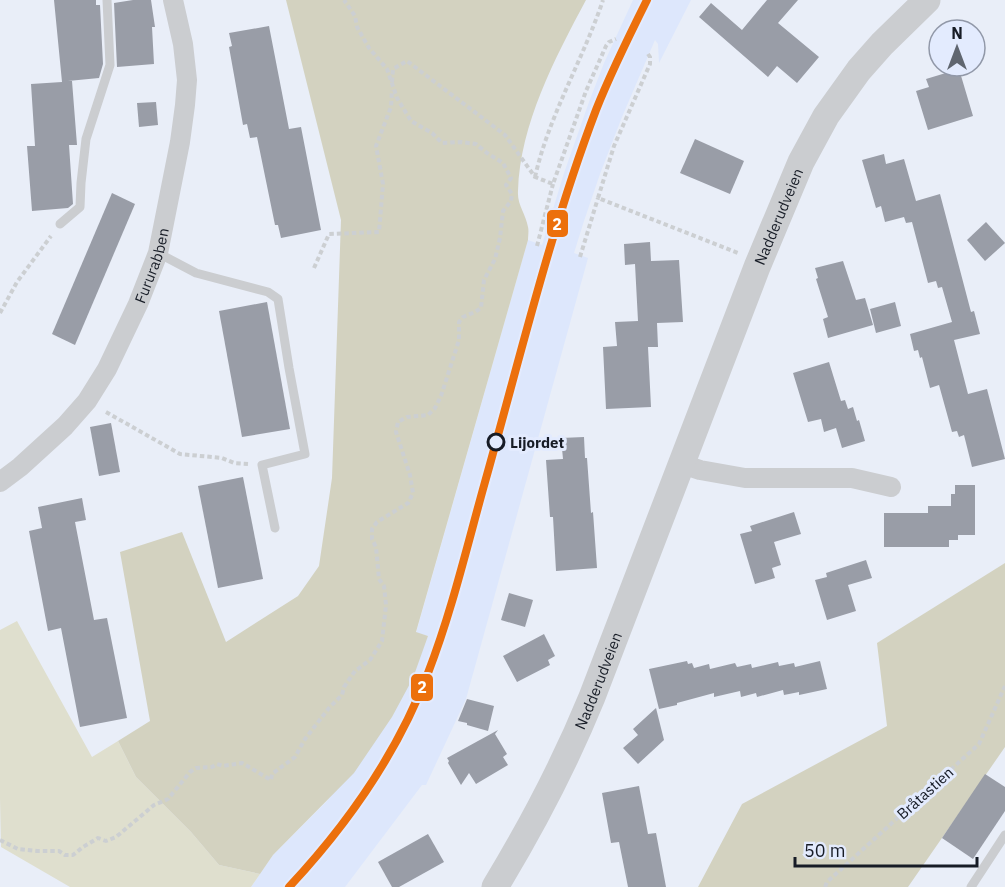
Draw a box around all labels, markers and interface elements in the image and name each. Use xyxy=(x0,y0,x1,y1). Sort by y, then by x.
north arrow xyxy=(927,18,987,78)
text: N xyxy=(951,23,963,43)
street label: Nadderudveien xyxy=(750,165,807,268)
line badge: 2 xyxy=(546,209,569,238)
text: 2 xyxy=(552,214,562,234)
street label: Fururabben xyxy=(130,226,172,306)
marker: Lijordet xyxy=(487,433,505,451)
place label: Lijordet xyxy=(510,433,565,452)
street label: Nadderudveien xyxy=(570,629,626,732)
line badge: 2 xyxy=(410,673,434,702)
text: 2 xyxy=(417,677,427,697)
street label: Bråtastien xyxy=(893,763,957,823)
scale bar xyxy=(795,830,976,868)
text: 50 m xyxy=(804,839,846,862)

